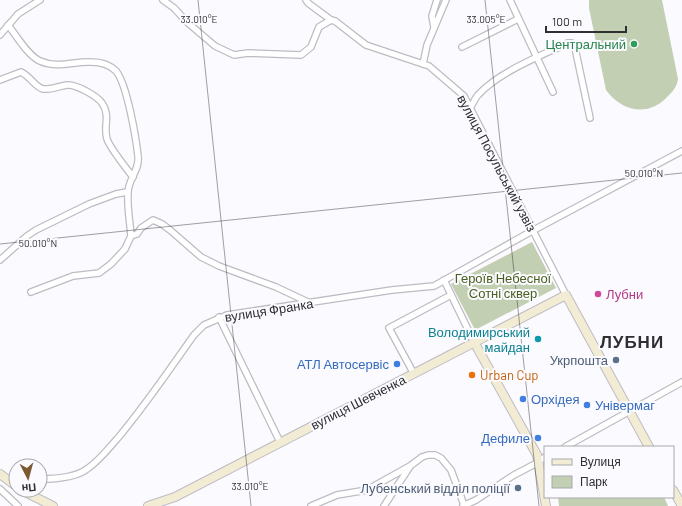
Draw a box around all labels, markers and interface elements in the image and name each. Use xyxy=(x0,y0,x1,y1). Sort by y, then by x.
scale bar xyxy=(546,8,626,34)
text: 33.010°E xyxy=(180,13,218,25)
text: 33.005°E xyxy=(466,13,506,25)
text: 100 m xyxy=(552,14,582,28)
place label: Центральний xyxy=(545,36,626,52)
marker: Центральний xyxy=(629,39,639,49)
street label: вулиця Посульський узвіз xyxy=(454,92,540,234)
text: 50.010°N xyxy=(625,167,663,179)
text: 50.010°N xyxy=(19,237,57,249)
park label: Героїв Небесної Сотні сквер xyxy=(455,270,552,301)
place label: Лубни xyxy=(606,286,643,302)
marker: Лубни xyxy=(593,289,603,299)
street label: вулиця Франка xyxy=(224,295,315,325)
place label: Володимирський майдан xyxy=(428,324,530,355)
district label: ЛУБНИ xyxy=(600,331,664,351)
marker: Володимирський майдан xyxy=(533,334,543,344)
place label: Укрпошта xyxy=(550,352,609,368)
marker: Укрпошта xyxy=(611,355,621,365)
place label: АТЛ Автосервіс xyxy=(297,356,389,372)
marker: АТЛ Автосервіс xyxy=(392,359,402,369)
place label: Urban Cup xyxy=(480,367,539,383)
marker: Urban Cup xyxy=(467,370,477,380)
street label: вулиця Шевченка xyxy=(308,371,409,433)
place label: Орхідея xyxy=(531,391,579,407)
marker: Орхідея xyxy=(518,394,528,404)
place label: Універмаг xyxy=(595,397,655,413)
marker: Універмаг xyxy=(582,400,592,410)
place label: Дефиле xyxy=(481,430,530,446)
marker: Дефиле xyxy=(533,433,543,443)
legend xyxy=(544,446,674,498)
text: Вулиця xyxy=(580,454,621,469)
north arrow xyxy=(8,458,48,498)
text: Парк xyxy=(580,474,608,489)
text: 33.010°E xyxy=(231,480,269,492)
place label: Лубенський відділ поліції xyxy=(360,480,510,496)
text: Пн xyxy=(21,481,37,496)
marker: Лубенський відділ поліції xyxy=(513,483,523,493)

